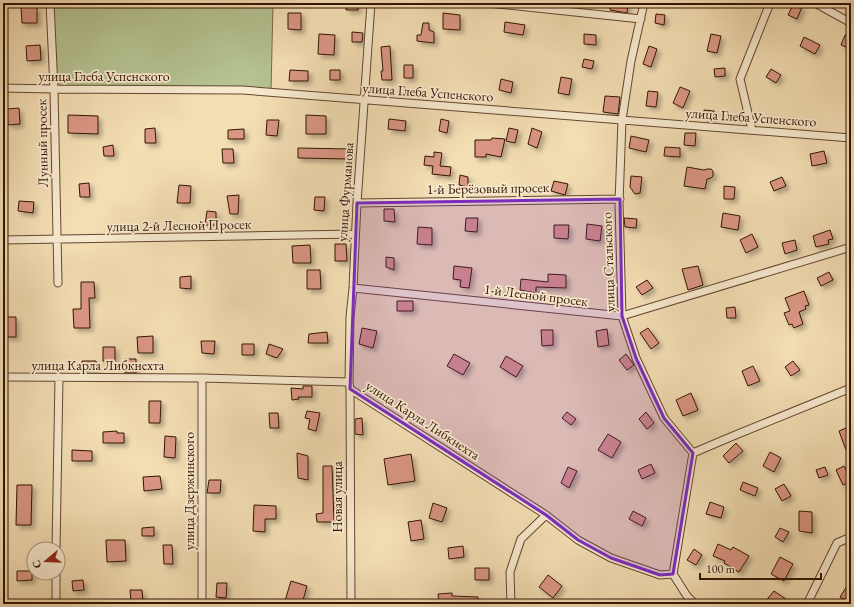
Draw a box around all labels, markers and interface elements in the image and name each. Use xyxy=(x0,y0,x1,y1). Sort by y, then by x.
street label: улица Глеба Успенского xyxy=(38,67,170,85)
street label: улица Глеба Успенского xyxy=(362,78,494,106)
street label: Лунный просек xyxy=(32,98,52,187)
street label: улица Глеба Успенского xyxy=(685,103,817,131)
street label: улица Фурманова xyxy=(333,141,357,242)
street label: 1-й Берёзовый просек xyxy=(426,178,550,198)
street label: улица Стальского xyxy=(597,212,619,312)
street label: улица 2-й Лесной Просек xyxy=(106,215,252,235)
street label: 1-й Лесной просек xyxy=(483,280,589,310)
street label: улица Карла Либкнехта xyxy=(32,356,165,374)
street label: улица Карла Либкнехта xyxy=(362,376,484,464)
street label: улица Дзержинского xyxy=(180,432,198,550)
street label: Новая улица xyxy=(328,461,346,533)
north arrow xyxy=(26,541,66,581)
scale bar xyxy=(700,555,821,581)
text: С xyxy=(29,558,44,570)
text: 100 m xyxy=(706,561,736,577)

